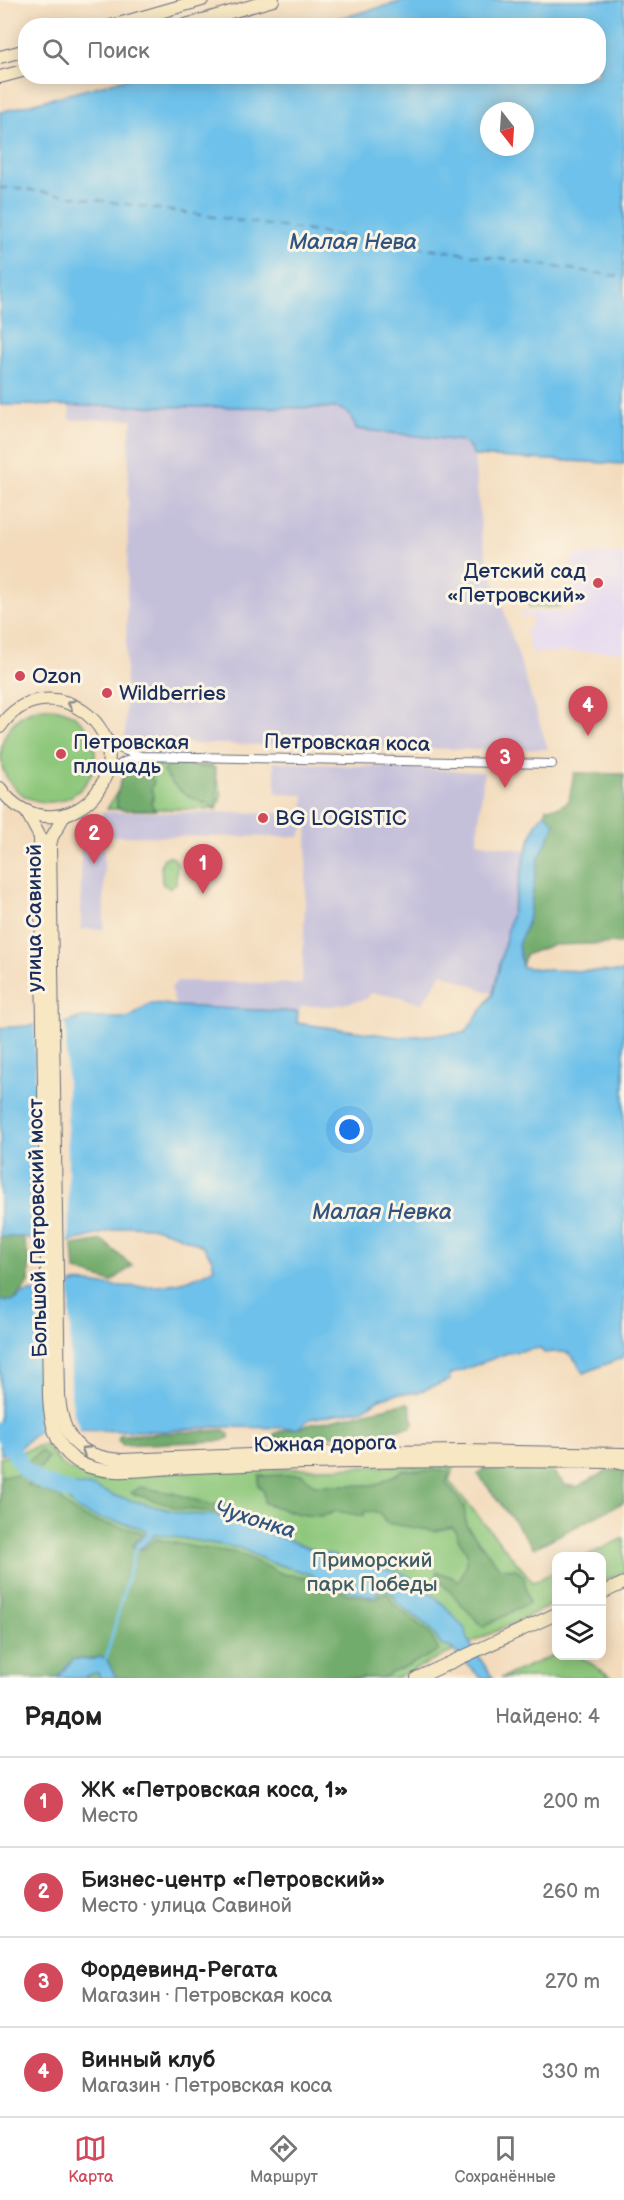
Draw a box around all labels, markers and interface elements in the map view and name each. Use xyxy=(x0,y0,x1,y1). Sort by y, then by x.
search box xyxy=(18,18,606,84)
icon: search xyxy=(39,35,72,68)
text: Поиск xyxy=(87,38,150,65)
north arrow xyxy=(480,102,534,156)
water label: Малая Нева xyxy=(289,229,417,256)
place label: Детский сад «Петровский» xyxy=(447,559,586,608)
marker: Детский сад «Петровский» xyxy=(591,576,605,590)
place label: Ozon xyxy=(32,664,81,689)
marker: Ozon xyxy=(13,669,27,683)
place label: Wildberries xyxy=(119,681,226,706)
marker: Wildberries xyxy=(100,686,114,700)
pin: 4 xyxy=(568,686,608,736)
one-way arrow xyxy=(66,699,76,712)
street label: Петровская коса xyxy=(264,729,431,757)
place label: Петровская площадь xyxy=(73,730,189,779)
pin: 3 xyxy=(486,738,524,788)
marker: Петровская площадь xyxy=(54,747,68,761)
place label: BG LOGISTIC xyxy=(275,806,407,831)
marker: BG LOGISTIC xyxy=(256,811,270,825)
pin: 2 xyxy=(74,814,113,864)
street label: улица Савиной xyxy=(22,844,47,992)
pin: 1 xyxy=(184,844,222,894)
street label: Большой Петровский мост xyxy=(23,1098,53,1358)
your location xyxy=(335,1115,364,1144)
water label: Малая Невка xyxy=(312,1199,452,1226)
street label: Южная дорога xyxy=(253,1430,398,1458)
one-way arrow xyxy=(81,1446,92,1457)
water label: Чухонка xyxy=(211,1495,299,1545)
park label: Приморский парк Победы xyxy=(306,1548,438,1597)
map controls xyxy=(552,1552,606,1660)
button: locate xyxy=(552,1552,606,1606)
button: layers xyxy=(552,1606,606,1660)
text: Рядом xyxy=(24,1702,102,1733)
text: Найдено: 4 xyxy=(495,1705,600,1729)
text: ЖК «Петровская коса, 1» xyxy=(81,1777,348,1804)
text: 1 xyxy=(39,1790,48,1814)
text: 200 m xyxy=(543,1790,600,1814)
text: Место xyxy=(81,1804,138,1828)
text: Бизнес-центр «Петровский» xyxy=(81,1867,385,1894)
text: 2 xyxy=(38,1880,49,1904)
text: 260 m xyxy=(542,1880,600,1904)
text: Место · улица Савиной xyxy=(81,1894,292,1918)
text: Фордевинд-Регата xyxy=(81,1957,277,1984)
text: 3 xyxy=(38,1970,49,1994)
text: 270 m xyxy=(545,1970,600,1994)
text: Магазин · Петровская коса xyxy=(81,1984,332,2008)
text: Винный клуб xyxy=(81,2047,215,2074)
text: 4 xyxy=(38,2060,49,2084)
text: 330 m xyxy=(542,2060,600,2084)
text: Магазин · Петровская коса xyxy=(81,2074,332,2098)
tab: Карта xyxy=(68,2132,113,2187)
tab: Маршрут xyxy=(250,2132,318,2187)
tab: Сохранённые xyxy=(455,2132,556,2187)

